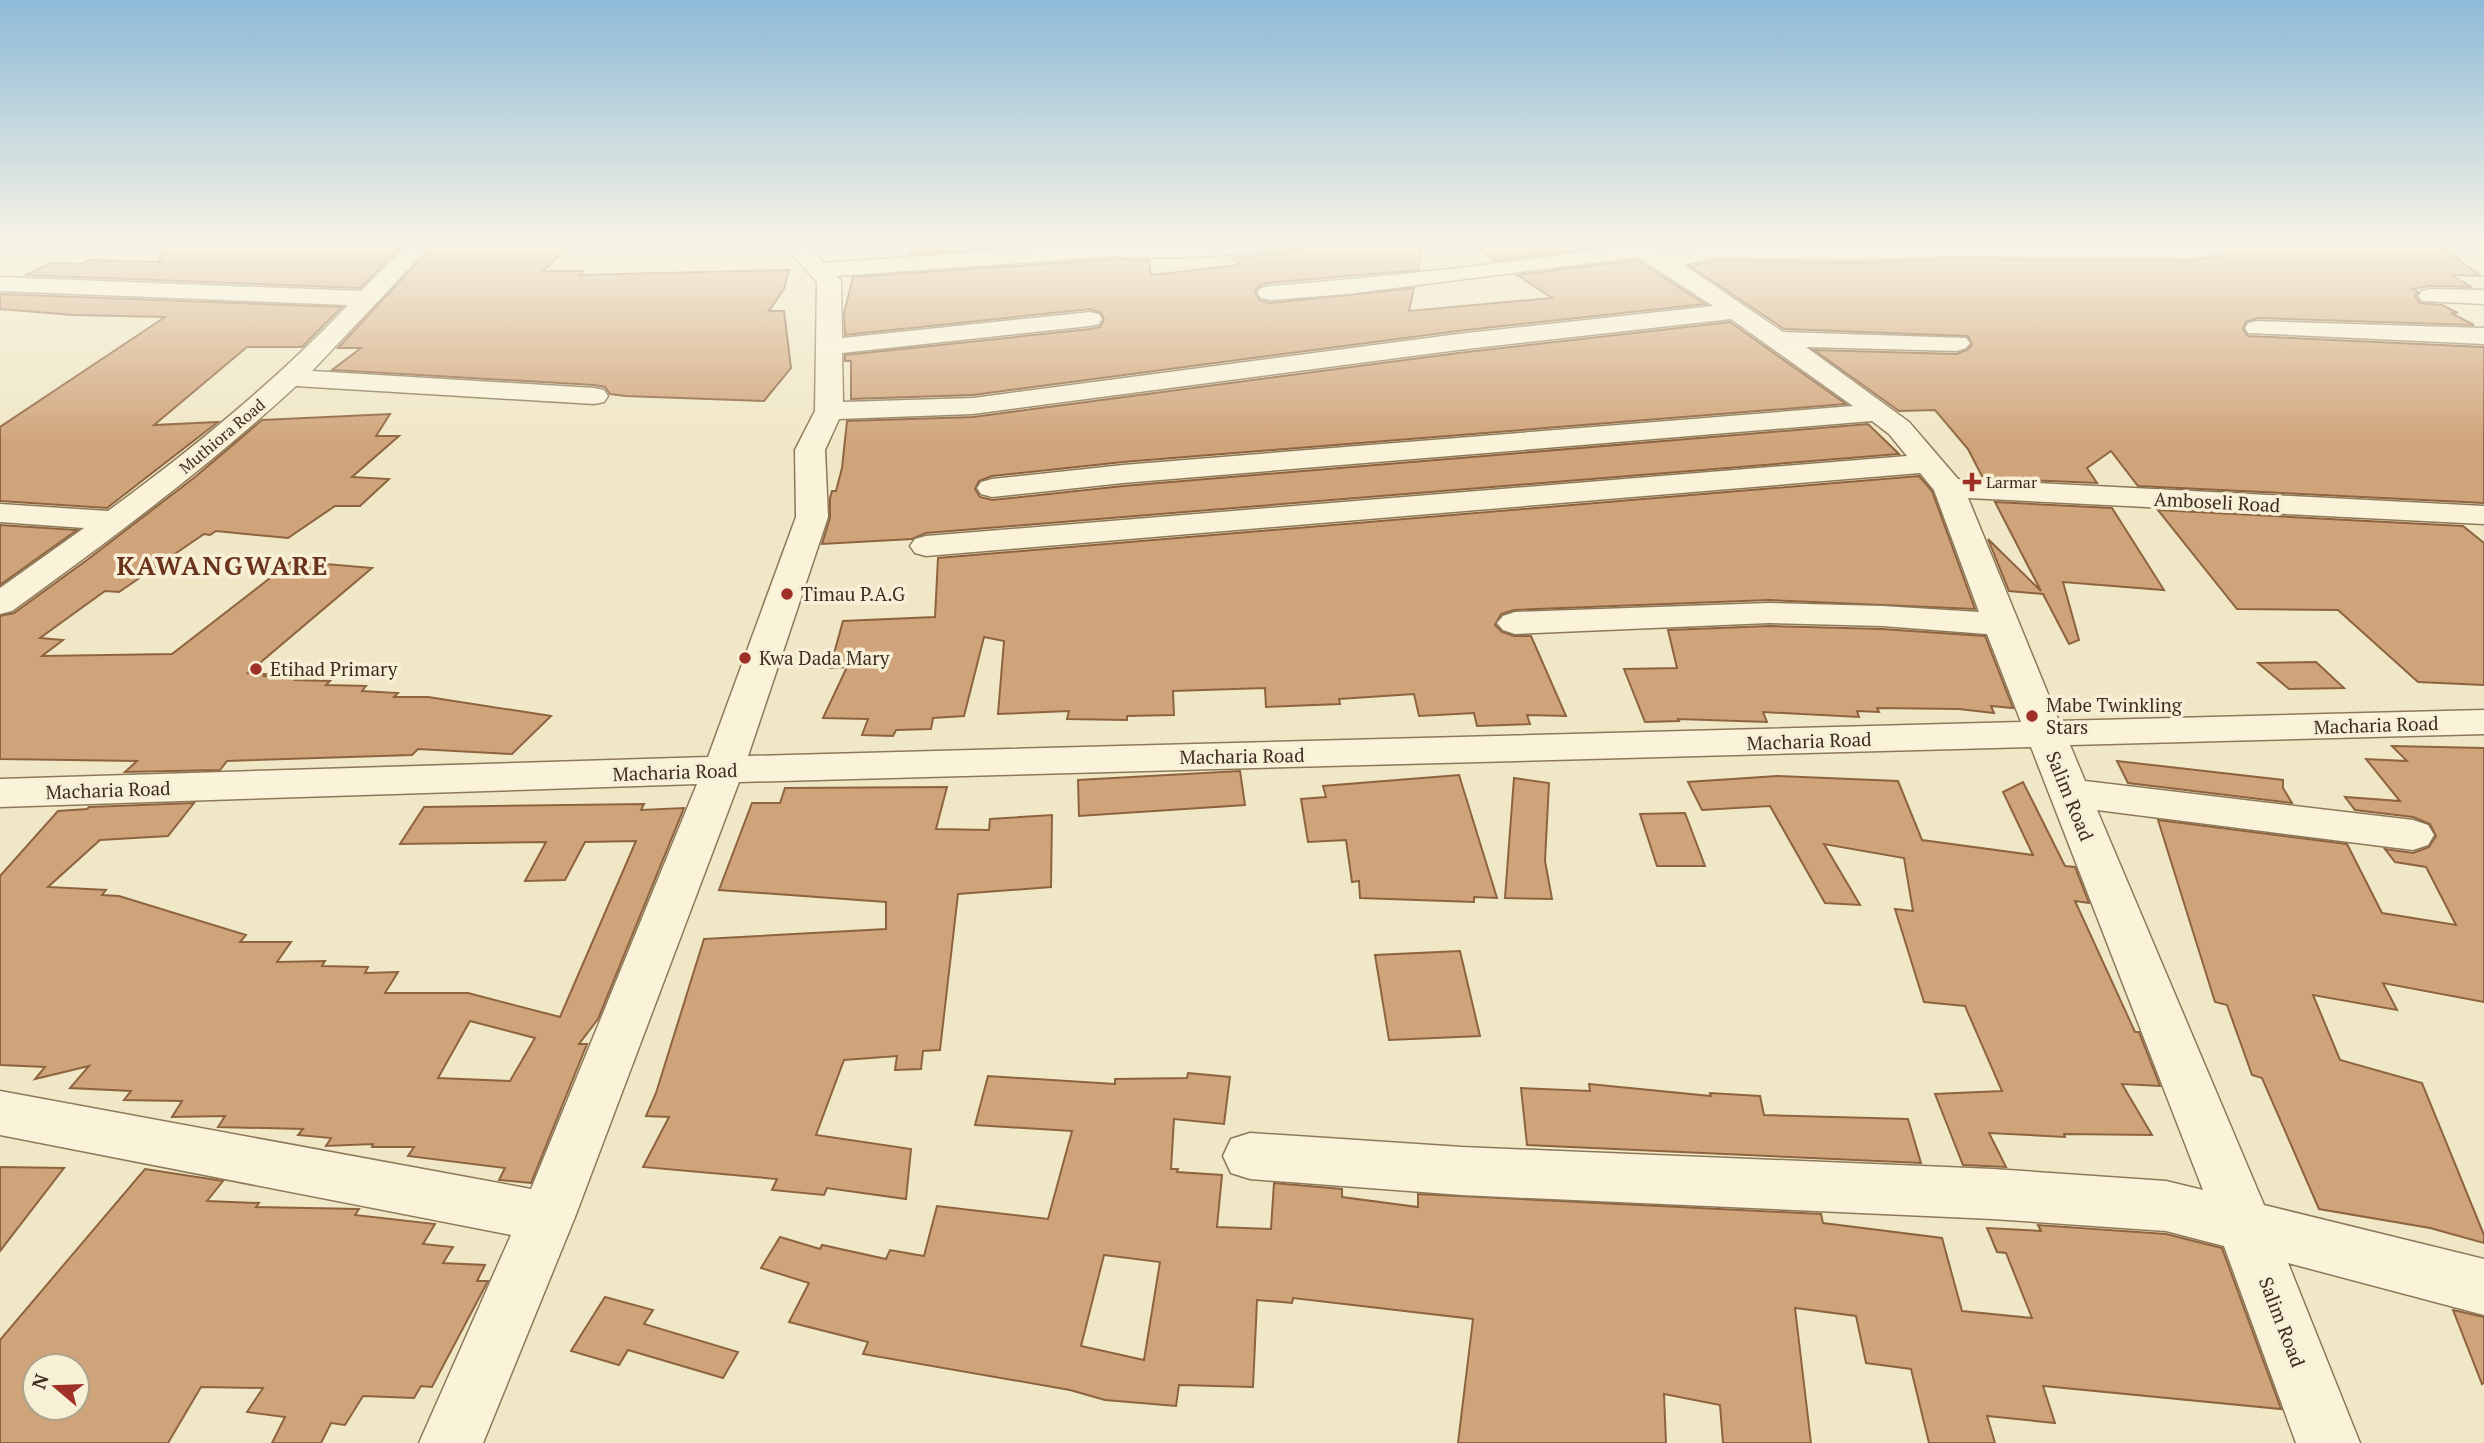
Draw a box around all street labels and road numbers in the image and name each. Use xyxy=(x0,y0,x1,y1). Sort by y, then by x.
street label: Muthiora Road xyxy=(174,393,270,478)
street label: Amboseli Road xyxy=(2153,486,2281,517)
street label: Macharia Road xyxy=(2313,710,2439,739)
street label: Macharia Road xyxy=(1746,726,1872,755)
street label: Macharia Road xyxy=(1179,742,1305,769)
street label: Salim Road xyxy=(2041,747,2100,845)
street label: Macharia Road xyxy=(612,757,738,786)
street label: Macharia Road xyxy=(45,775,171,804)
street label: Salim Road xyxy=(2254,1273,2311,1371)

